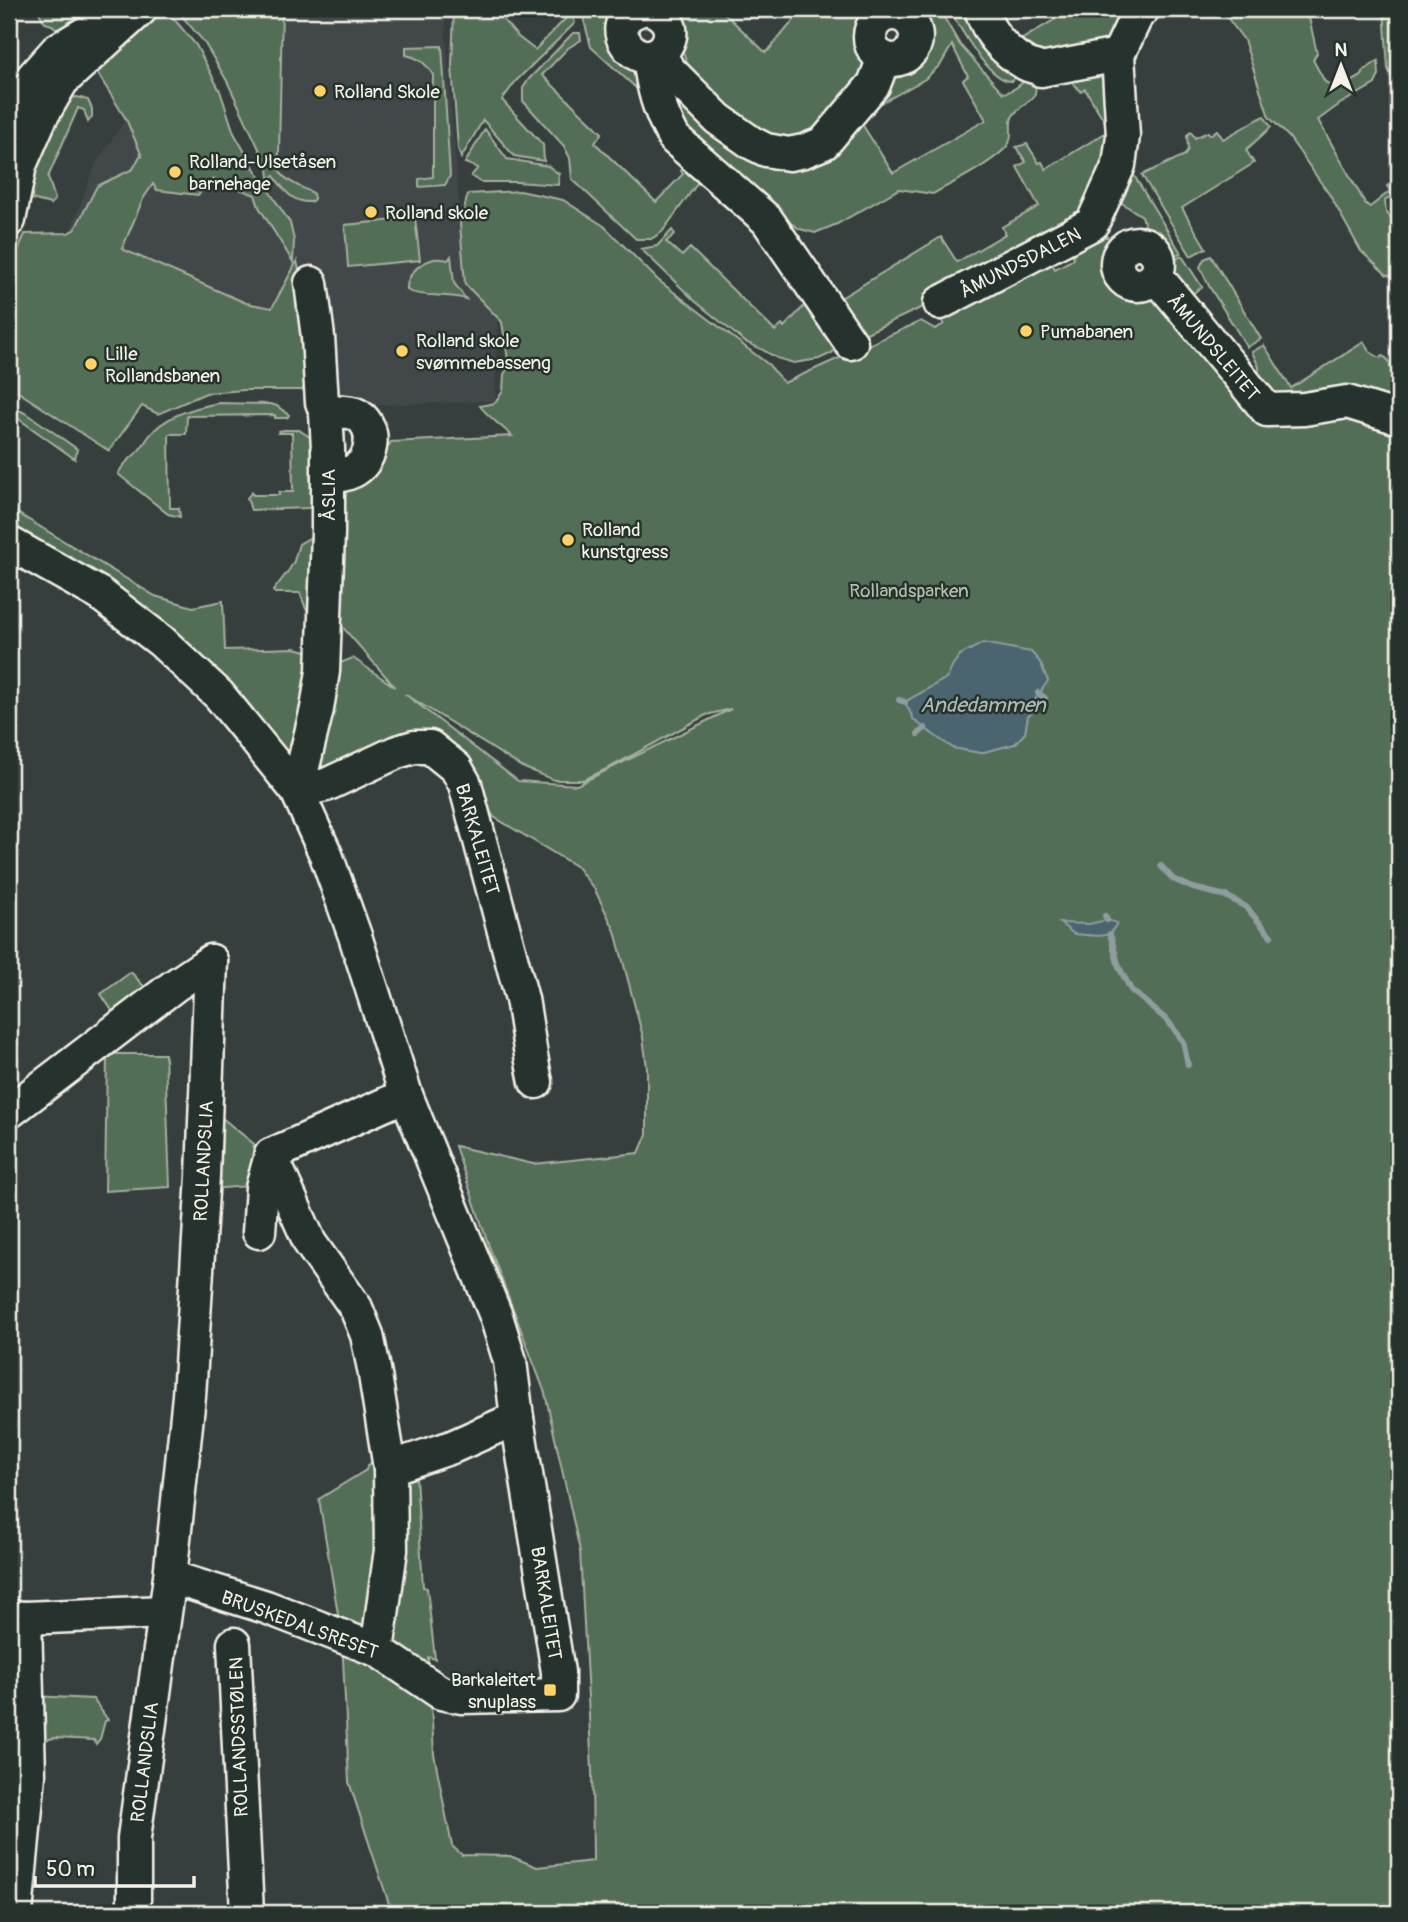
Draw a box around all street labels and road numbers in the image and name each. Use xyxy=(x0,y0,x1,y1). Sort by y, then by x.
street label: ÅMUNDSDALEN xyxy=(956,222,1085,304)
street label: ÅMUNDSLEITET xyxy=(1162,289,1265,406)
street label: ÅSLIA xyxy=(317,469,341,521)
street label: BARKALEITET xyxy=(450,781,504,898)
street label: ROLLANDSLIA xyxy=(189,1100,219,1222)
street label: BARKALEITET xyxy=(525,1545,567,1662)
street label: BRUSKEDALSRESET xyxy=(218,1585,381,1664)
street label: ROLLANDSSTØLEN xyxy=(224,1657,254,1817)
street label: ROLLANDSLIA xyxy=(126,1701,164,1824)

